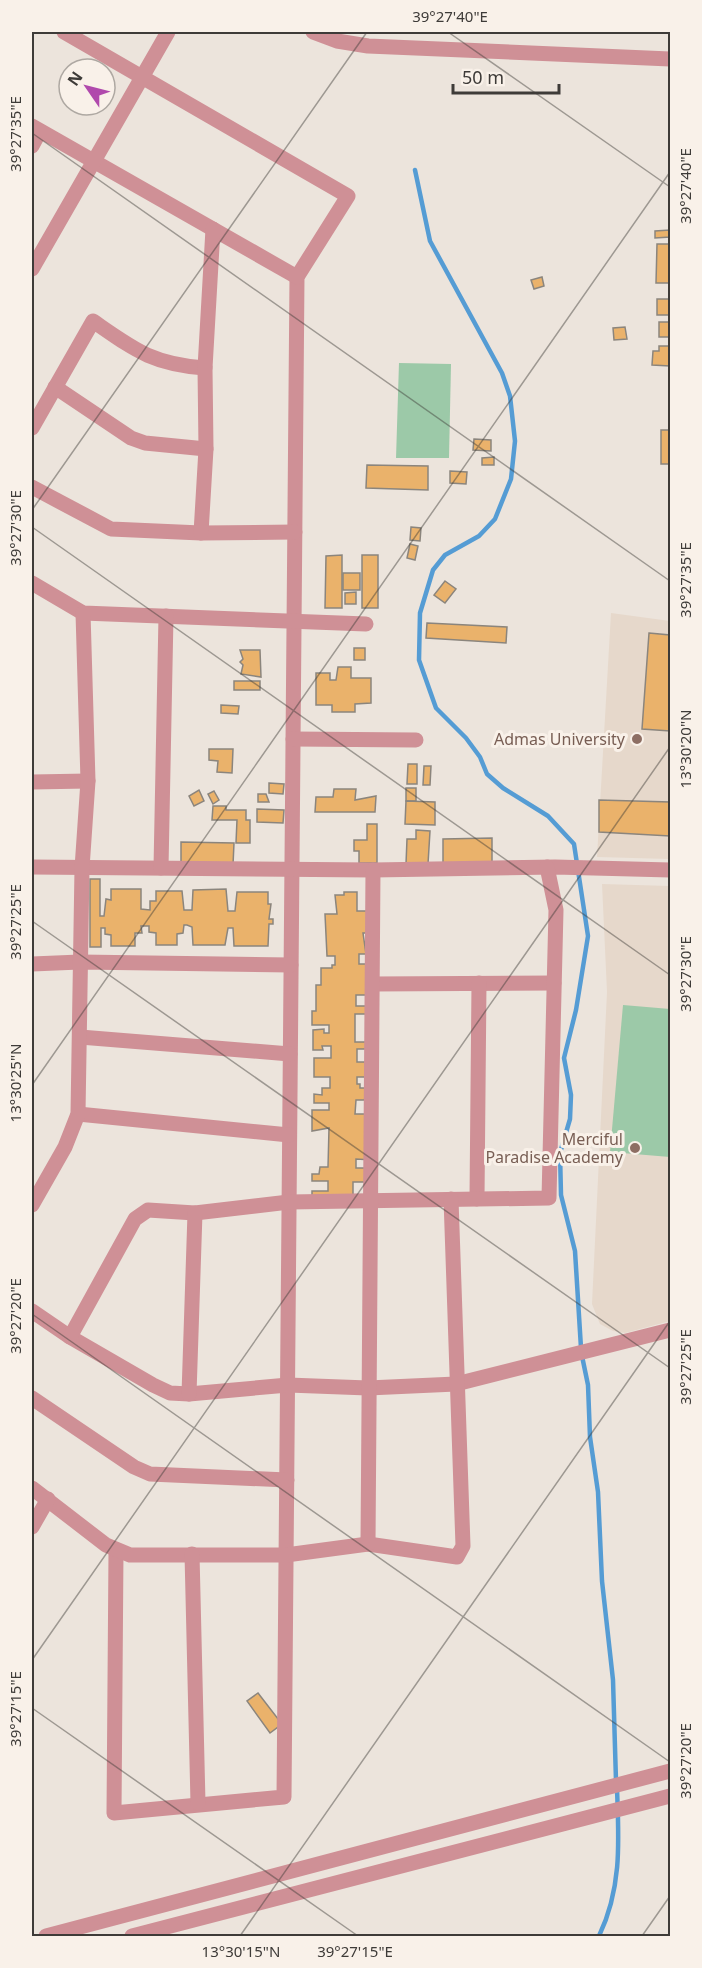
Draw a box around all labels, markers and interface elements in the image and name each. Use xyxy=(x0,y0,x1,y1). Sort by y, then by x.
text: 39°27'40"E xyxy=(412,6,488,26)
north arrow xyxy=(57,57,117,117)
scale bar xyxy=(453,57,560,95)
text: 50 m xyxy=(462,65,504,89)
text: N xyxy=(62,67,87,90)
text: 39°27'35"E xyxy=(5,96,25,172)
text: 39°27'40"E xyxy=(675,148,695,224)
text: 39°27'30"E xyxy=(5,490,25,566)
text: 39°27'35"E xyxy=(675,542,695,618)
text: 13°30'20"N xyxy=(675,710,695,788)
place label: Admas University xyxy=(494,728,626,750)
marker: Admas University xyxy=(630,732,644,746)
text: 39°27'25"E xyxy=(5,884,25,960)
text: 39°27'30"E xyxy=(675,936,695,1012)
text: 13°30'25"N xyxy=(5,1044,25,1122)
place label: Merciful Paradise Academy xyxy=(485,1128,624,1168)
marker: Merciful Paradise Academy xyxy=(628,1141,642,1155)
text: 39°27'20"E xyxy=(5,1278,25,1354)
text: 39°27'25"E xyxy=(675,1329,695,1405)
text: 39°27'15"E xyxy=(5,1671,25,1747)
text: 39°27'20"E xyxy=(675,1723,695,1799)
text: 13°30'15"N xyxy=(202,1941,280,1961)
text: 39°27'15"E xyxy=(317,1941,393,1961)

